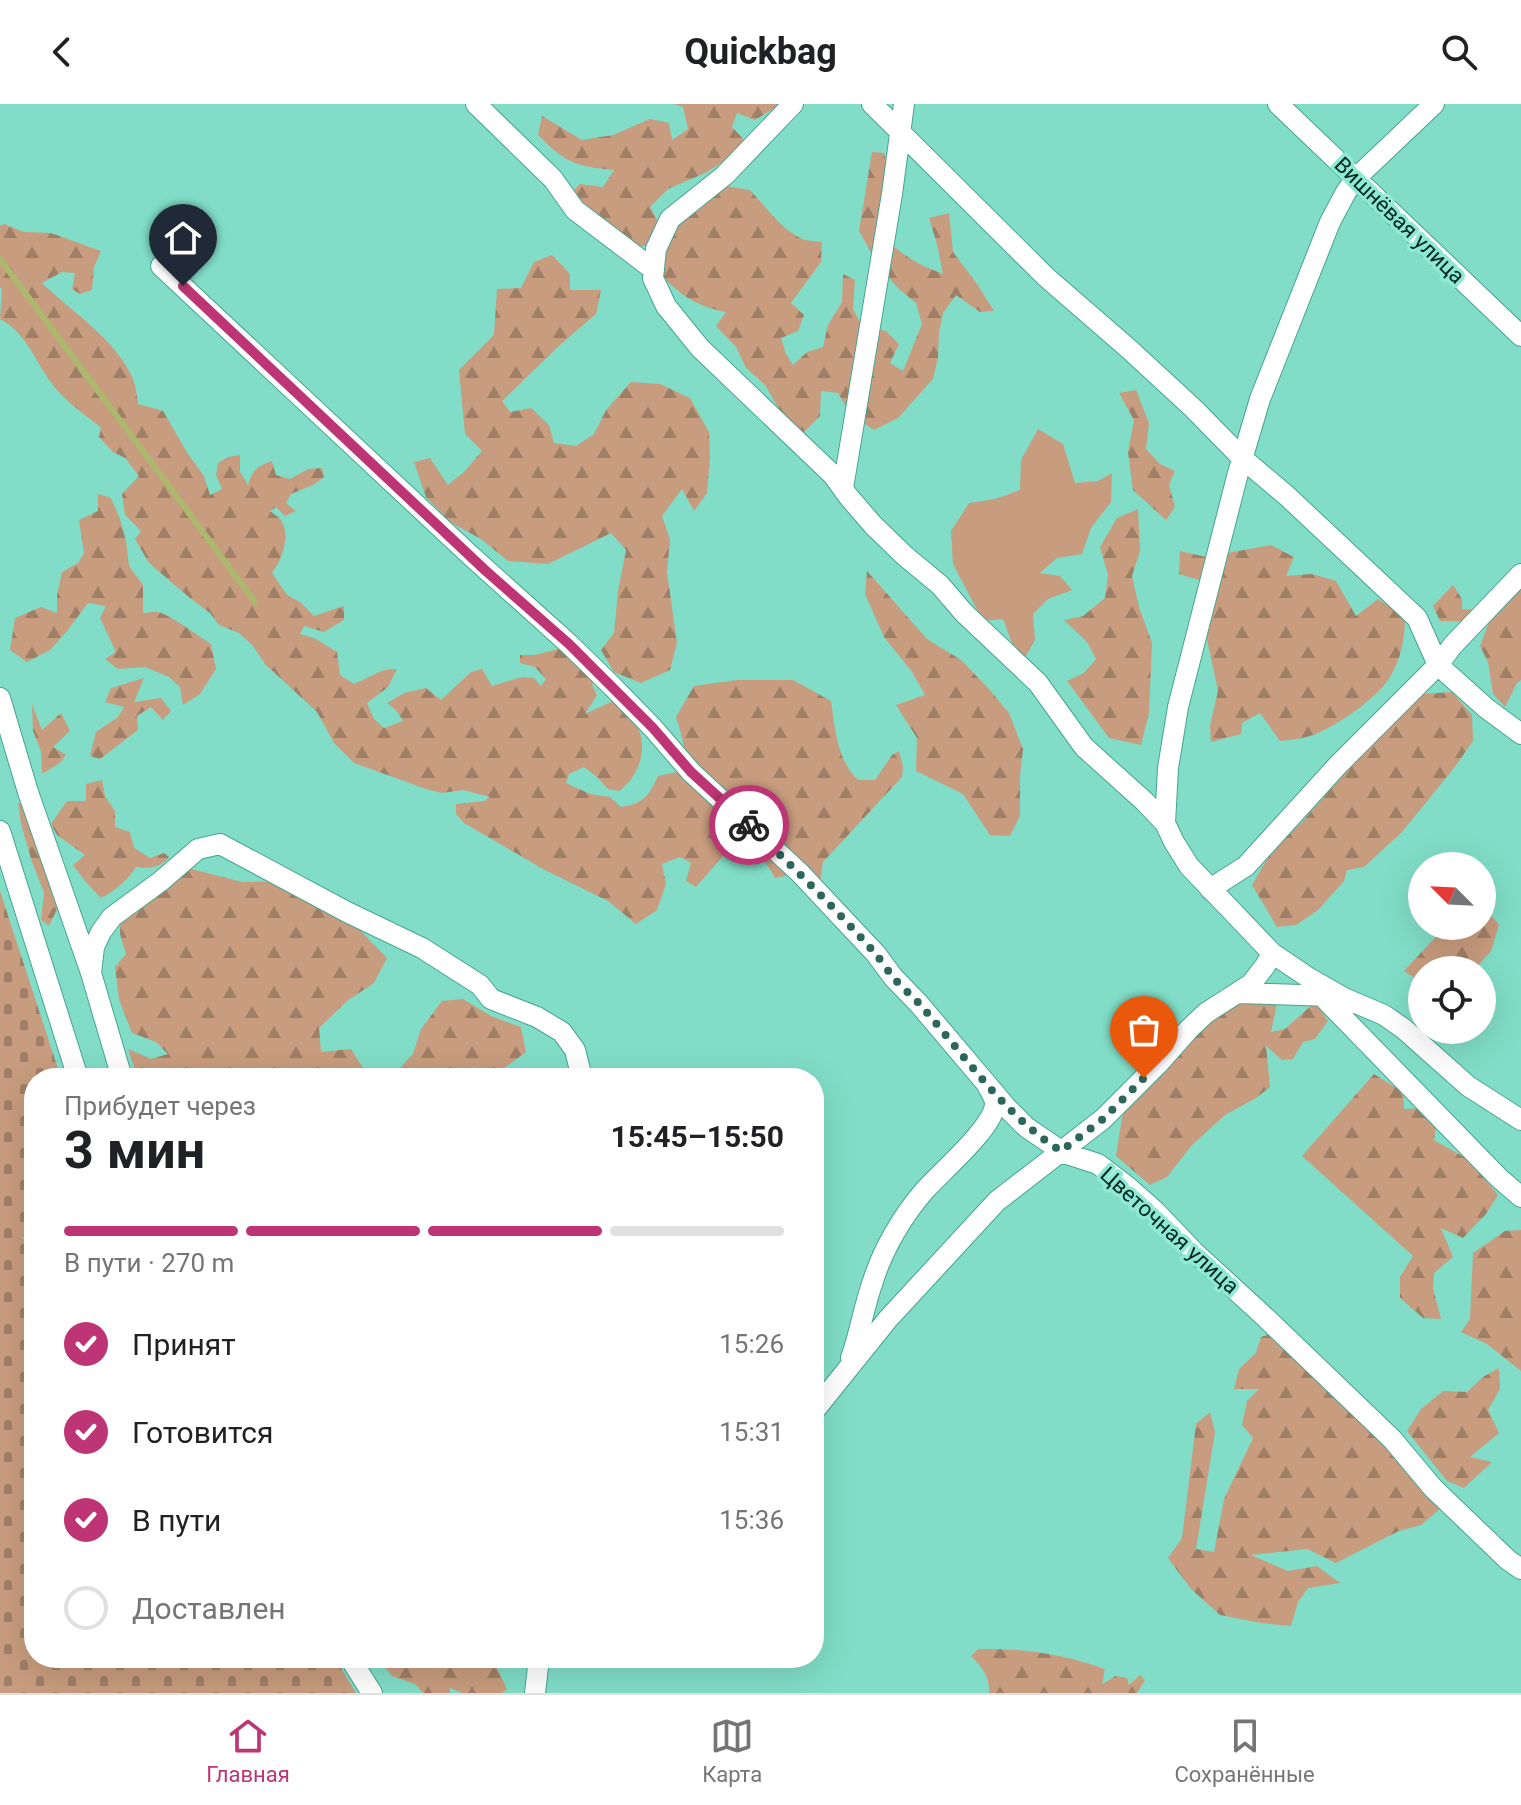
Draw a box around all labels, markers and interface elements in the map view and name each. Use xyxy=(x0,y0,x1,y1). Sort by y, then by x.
icon: back xyxy=(40,30,84,74)
icon: search xyxy=(1437,30,1481,74)
text: Quickbag xyxy=(684,31,837,73)
street label: Вишнёвая улица xyxy=(1329,152,1470,289)
pin xyxy=(149,204,217,286)
icon: home xyxy=(161,216,205,260)
courier xyxy=(709,785,789,865)
icon: bike xyxy=(727,803,771,847)
north arrow xyxy=(1408,852,1496,940)
map controls xyxy=(1408,852,1496,1044)
button: locate xyxy=(1408,956,1496,1044)
pin xyxy=(1110,996,1178,1078)
icon: bag xyxy=(1122,1008,1166,1052)
text: Прибудет через xyxy=(64,1091,256,1121)
text: 15:45–15:50 xyxy=(610,1119,784,1154)
text: 3 мин xyxy=(64,1120,205,1181)
street label: Цветочная улица xyxy=(1095,1162,1244,1299)
text: В пути · 270 m xyxy=(64,1248,234,1278)
icon: check xyxy=(64,1322,108,1366)
text: Принят xyxy=(132,1327,236,1362)
text: 15:26 xyxy=(719,1329,784,1359)
icon: check xyxy=(64,1410,108,1454)
text: Готовится xyxy=(132,1415,274,1450)
text: 15:31 xyxy=(719,1417,784,1447)
icon: check xyxy=(64,1498,108,1542)
text: В пути xyxy=(132,1503,221,1538)
text: 15:36 xyxy=(719,1505,784,1535)
text: Доставлен xyxy=(132,1591,286,1626)
tab: Главная xyxy=(206,1714,290,1787)
tab: Карта xyxy=(702,1714,762,1787)
tab: Сохранённые xyxy=(1174,1714,1315,1787)

